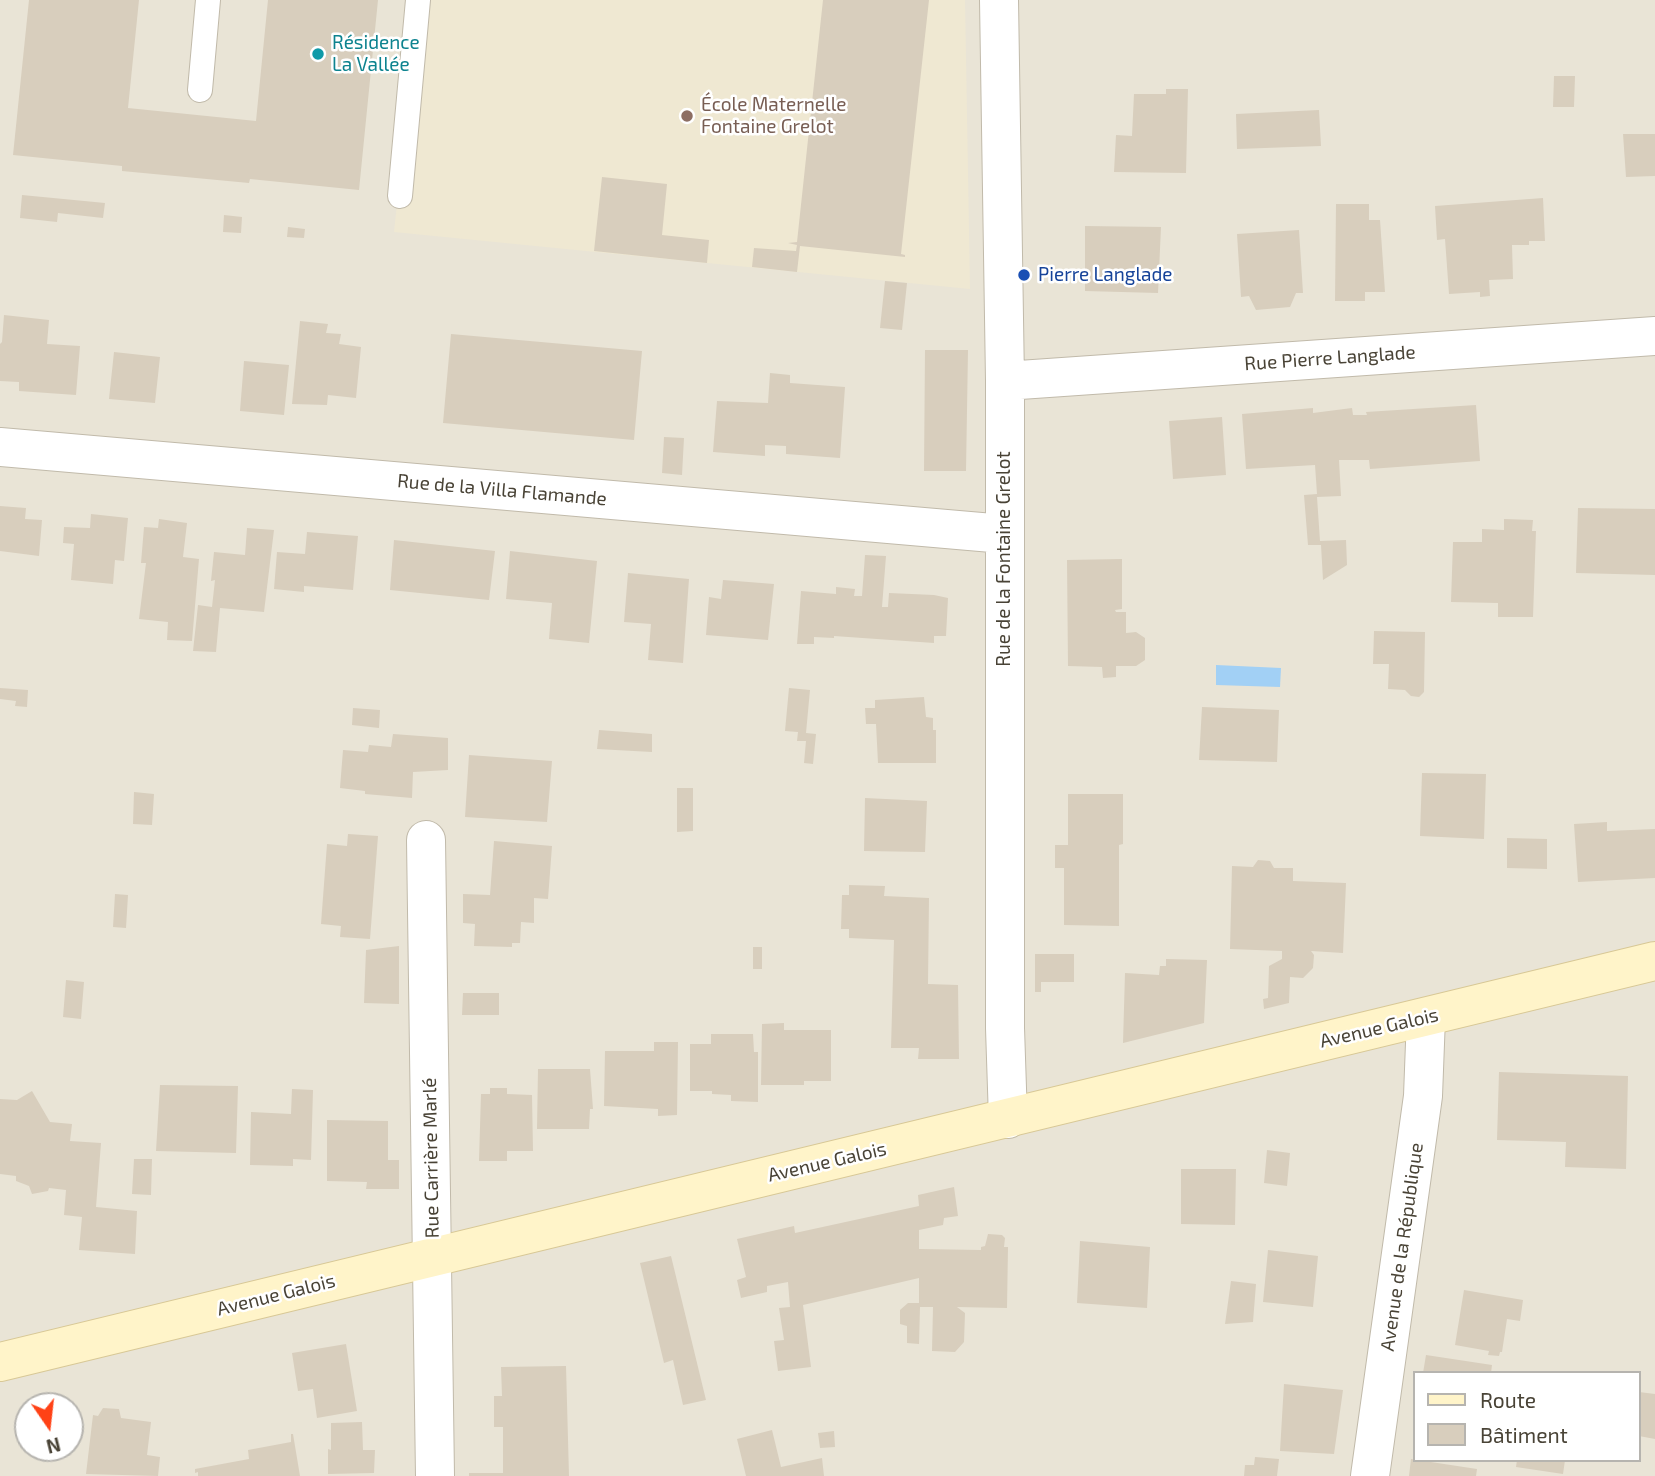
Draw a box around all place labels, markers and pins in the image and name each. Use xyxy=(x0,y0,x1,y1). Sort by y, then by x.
place label: Résidence La Vallée xyxy=(332,32,420,76)
marker: Résidence La Vallée xyxy=(310,46,326,62)
place label: École Maternelle Fontaine Grelot xyxy=(701,94,847,138)
marker: École Maternelle Fontaine Grelot xyxy=(679,108,695,124)
place label: Pierre Langlade xyxy=(1038,264,1173,286)
marker: Pierre Langlade xyxy=(1016,267,1032,283)

